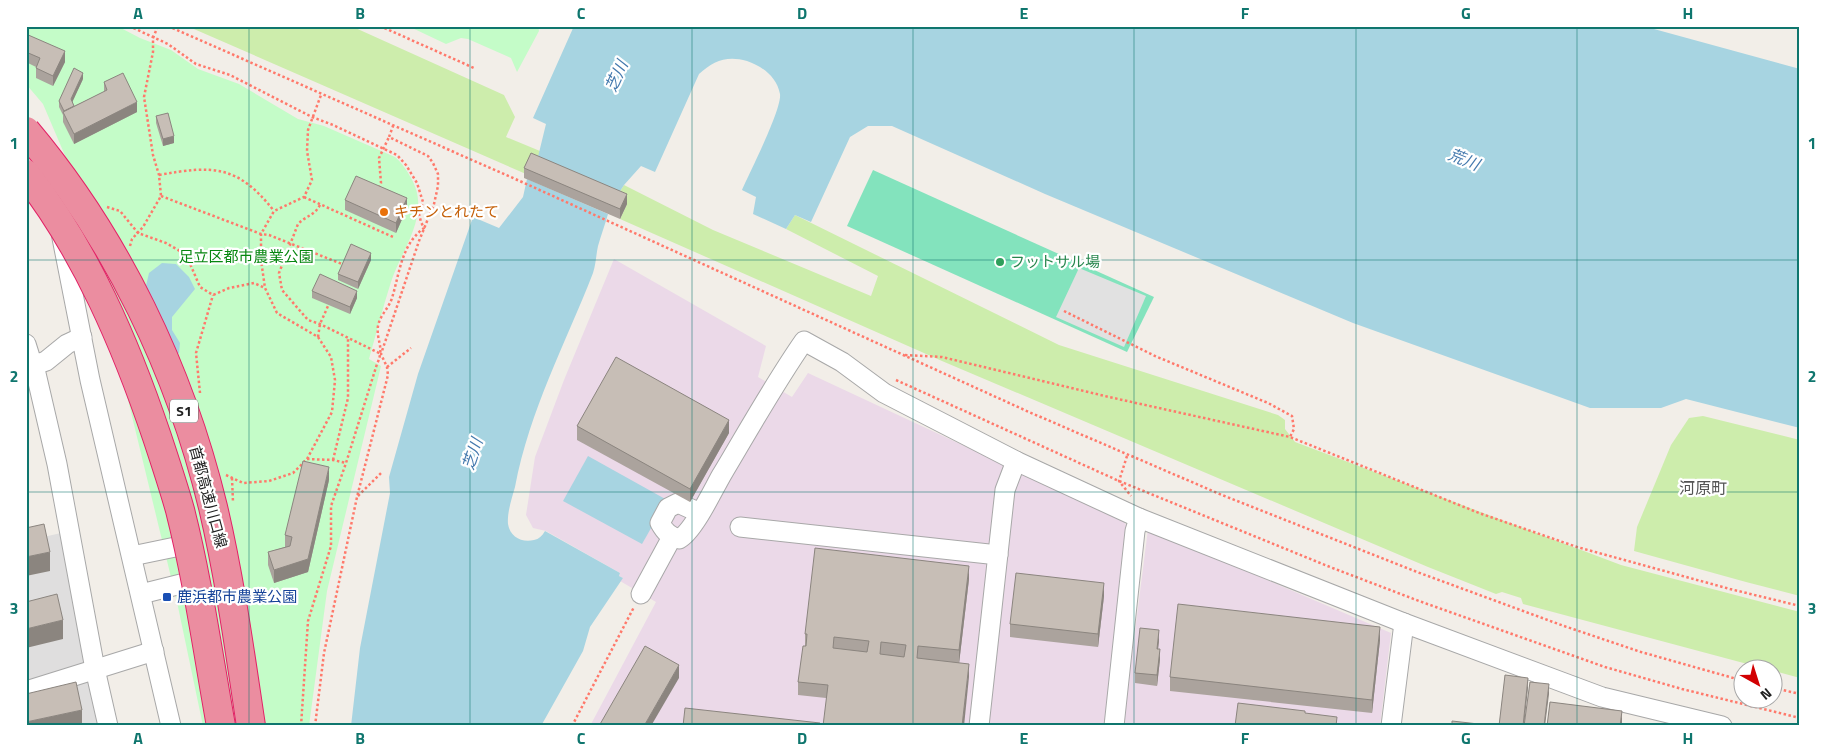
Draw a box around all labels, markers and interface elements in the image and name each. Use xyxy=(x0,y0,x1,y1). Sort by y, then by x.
text: A xyxy=(133,1,143,25)
text: B xyxy=(355,1,365,25)
text: C xyxy=(577,1,586,25)
text: D xyxy=(797,1,807,25)
text: E xyxy=(1020,1,1029,25)
text: F xyxy=(1241,1,1250,25)
text: G xyxy=(1461,1,1471,25)
text: H xyxy=(1683,1,1693,25)
water label: 芝川 xyxy=(599,55,634,96)
text: 1 xyxy=(10,131,18,155)
text: 1 xyxy=(1808,131,1816,155)
water label: 荒川 xyxy=(1445,142,1485,177)
place label: キチンとれたて xyxy=(394,200,499,223)
marker: キチンとれたて xyxy=(378,206,390,218)
park label: 足立区都市農業公園 xyxy=(178,245,314,268)
place label: フットサル場 xyxy=(1010,250,1100,273)
marker: フットサル場 xyxy=(994,256,1006,268)
text: 2 xyxy=(10,364,18,388)
text: 2 xyxy=(1808,364,1816,388)
road number: S1 xyxy=(170,400,198,422)
water label: 芝川 xyxy=(456,433,489,473)
street label: 首都高速川口線 xyxy=(184,443,233,551)
district label: 河原町 xyxy=(1679,476,1727,500)
place label: 鹿浜都市農業公園 xyxy=(177,585,297,608)
marker: 鹿浜都市農業公園 xyxy=(161,591,173,603)
text: 3 xyxy=(10,596,18,620)
text: 3 xyxy=(1808,596,1816,620)
north arrow xyxy=(1734,660,1784,710)
text: N xyxy=(1756,683,1777,706)
text: A xyxy=(133,726,143,750)
text: B xyxy=(355,726,365,750)
text: C xyxy=(577,726,586,750)
text: D xyxy=(797,726,807,750)
text: E xyxy=(1020,726,1029,750)
text: F xyxy=(1241,726,1250,750)
text: G xyxy=(1461,726,1471,750)
text: H xyxy=(1683,726,1693,750)

